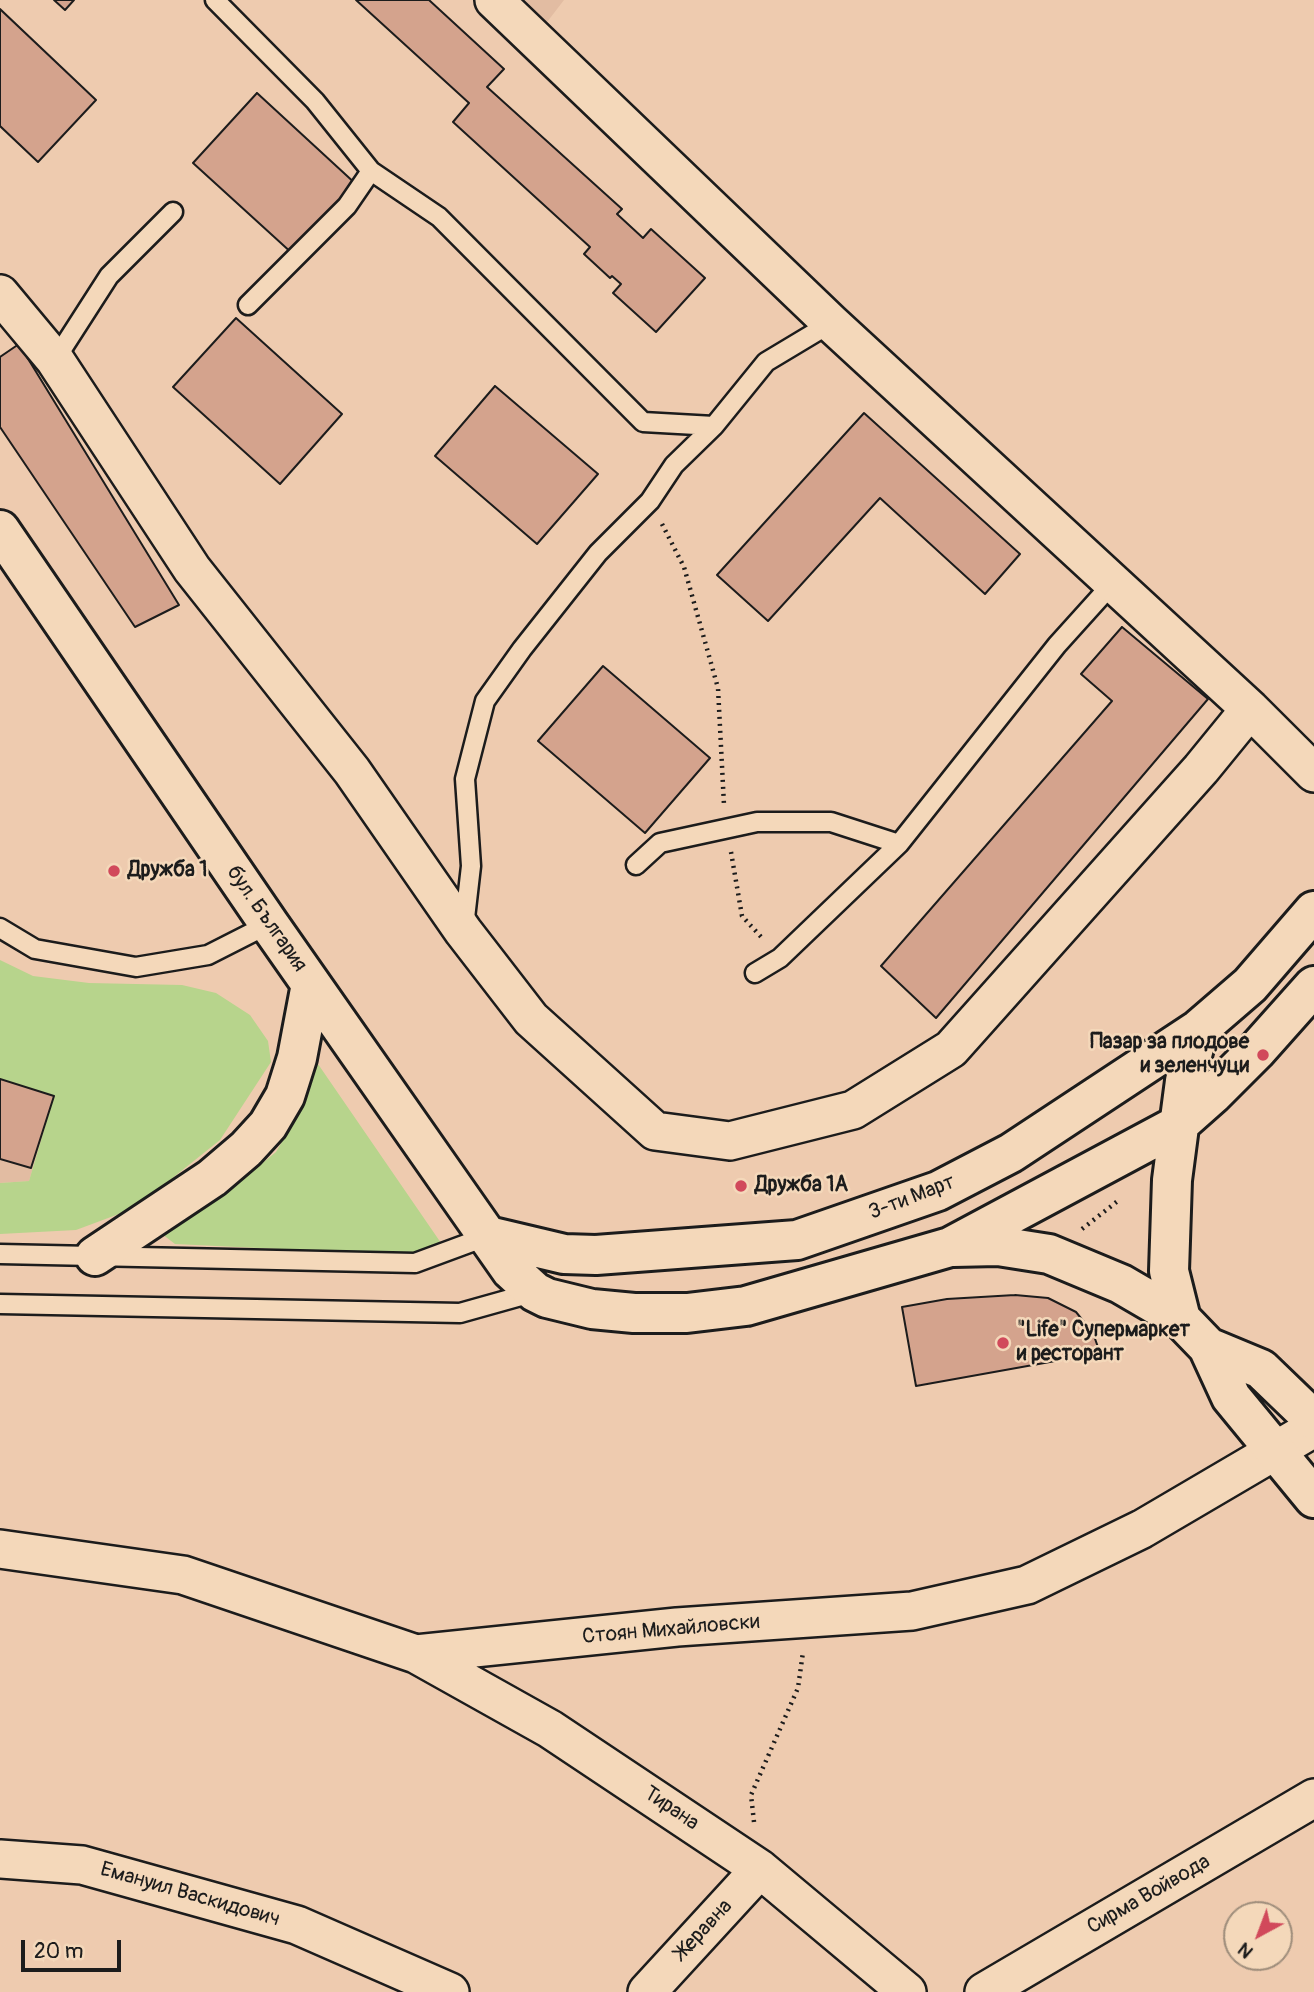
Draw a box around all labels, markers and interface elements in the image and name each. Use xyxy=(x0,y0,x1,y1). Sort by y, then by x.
place label: Дружба 1 xyxy=(128,858,208,884)
street label: бул. България xyxy=(220,861,312,977)
marker: Дружба 1 xyxy=(106,863,122,879)
place label: Пазар за плодове и зеленчуци xyxy=(1090,1030,1249,1080)
marker: Пазар за плодове и зеленчуци xyxy=(1255,1047,1271,1063)
street label: 3-ти Март xyxy=(865,1170,959,1226)
place label: Дружба 1A xyxy=(755,1173,848,1199)
marker: Дружба 1A xyxy=(733,1178,749,1194)
place label: "Life" Супермаркет и ресторант xyxy=(1017,1318,1190,1368)
marker: "Life" Супермаркет и ресторант xyxy=(995,1335,1011,1351)
street label: Стоян Михайловски xyxy=(581,1610,761,1650)
street label: Тирана xyxy=(639,1782,703,1836)
street label: Сирма Войвода xyxy=(1083,1850,1215,1940)
street label: Емануил Васкидович xyxy=(97,1857,283,1933)
street label: Жеравна xyxy=(670,1895,738,1965)
north arrow xyxy=(1223,1901,1293,1971)
scale bar xyxy=(24,1926,124,1970)
text: N xyxy=(1233,1937,1258,1964)
text: 20 m xyxy=(34,1938,83,1965)

